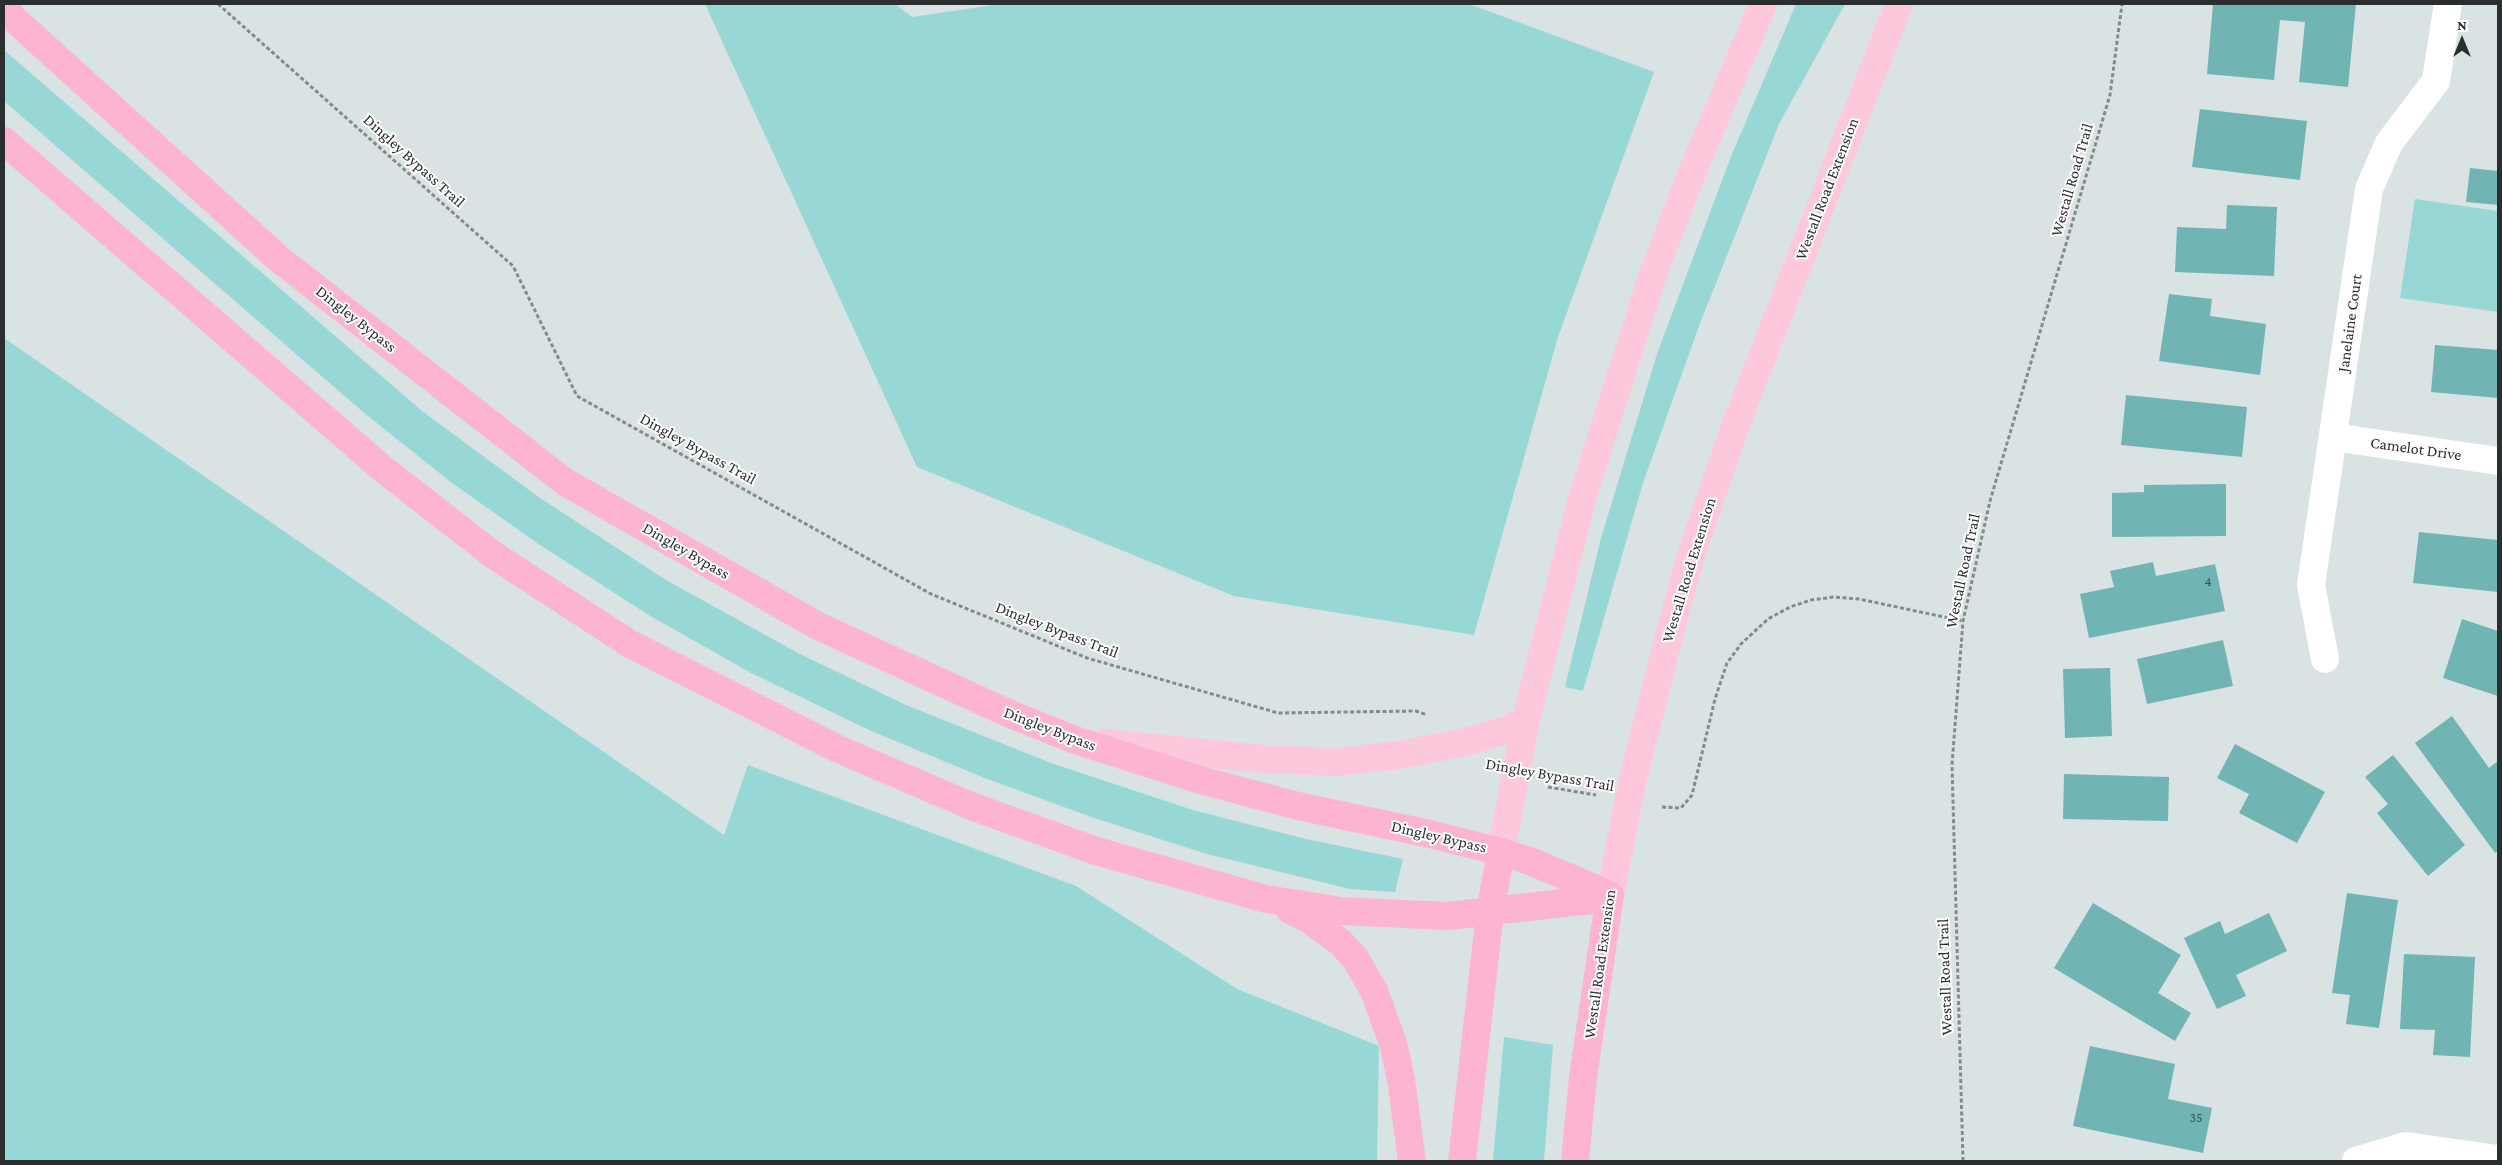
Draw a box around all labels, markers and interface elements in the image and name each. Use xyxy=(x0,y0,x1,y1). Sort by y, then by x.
north arrow xyxy=(2437,15,2487,65)
text: N xyxy=(2457,17,2467,33)
street label: Dingley Bypass Trail xyxy=(359,110,469,212)
street label: Westall Road Extension xyxy=(1791,115,1863,263)
street label: Westall Road Trail xyxy=(2047,121,2097,239)
street label: Janelaine Court xyxy=(2334,273,2366,373)
street label: Dingley Bypass xyxy=(312,281,400,357)
street label: Dingley Bypass Trail xyxy=(636,409,760,489)
street label: Camelot Drive xyxy=(2369,433,2463,465)
street label: Westall Road Extension xyxy=(1658,495,1720,645)
street label: Westall Road Trail xyxy=(1941,512,1985,630)
street label: Dingley Bypass xyxy=(639,518,733,584)
house number: 4 xyxy=(2204,574,2212,590)
street label: Dingley Bypass Trail xyxy=(993,598,1121,662)
street label: Dingley Bypass xyxy=(1001,703,1099,755)
street label: Dingley Bypass Trail xyxy=(1484,754,1616,796)
street label: Dingley Bypass xyxy=(1389,817,1489,857)
street label: Westall Road Extension xyxy=(1580,888,1620,1040)
street label: Westall Road Trail xyxy=(1933,918,1957,1036)
house number: 35 xyxy=(2189,1110,2203,1126)

